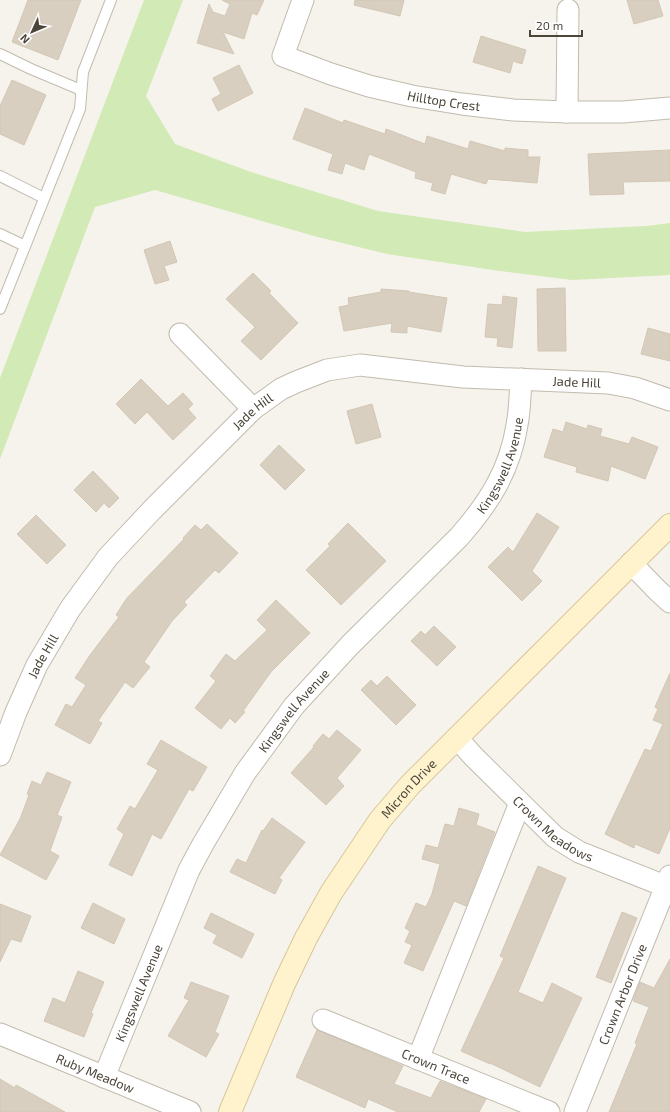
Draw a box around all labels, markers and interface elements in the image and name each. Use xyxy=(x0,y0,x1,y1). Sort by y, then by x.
north arrow xyxy=(12,12,52,52)
scale bar xyxy=(530,12,582,38)
text: 20 m xyxy=(536,18,563,32)
text: N xyxy=(17,32,32,47)
street label: Hilltop Crest xyxy=(406,87,481,114)
street label: Jade Hill xyxy=(552,373,601,391)
street label: Jade Hill xyxy=(229,389,276,433)
street label: Kingswell Avenue xyxy=(473,416,526,517)
street label: Jade Hill xyxy=(24,631,62,681)
street label: Kingswell Avenue xyxy=(255,665,332,756)
street label: Micron Drive xyxy=(377,755,440,821)
street label: Crown Meadows xyxy=(510,792,596,865)
street label: Crown Arbor Drive xyxy=(595,941,650,1047)
street label: Kingswell Avenue xyxy=(111,942,166,1044)
street label: Crown Trace xyxy=(399,1045,473,1087)
street label: Ruby Meadow xyxy=(54,1050,137,1096)

